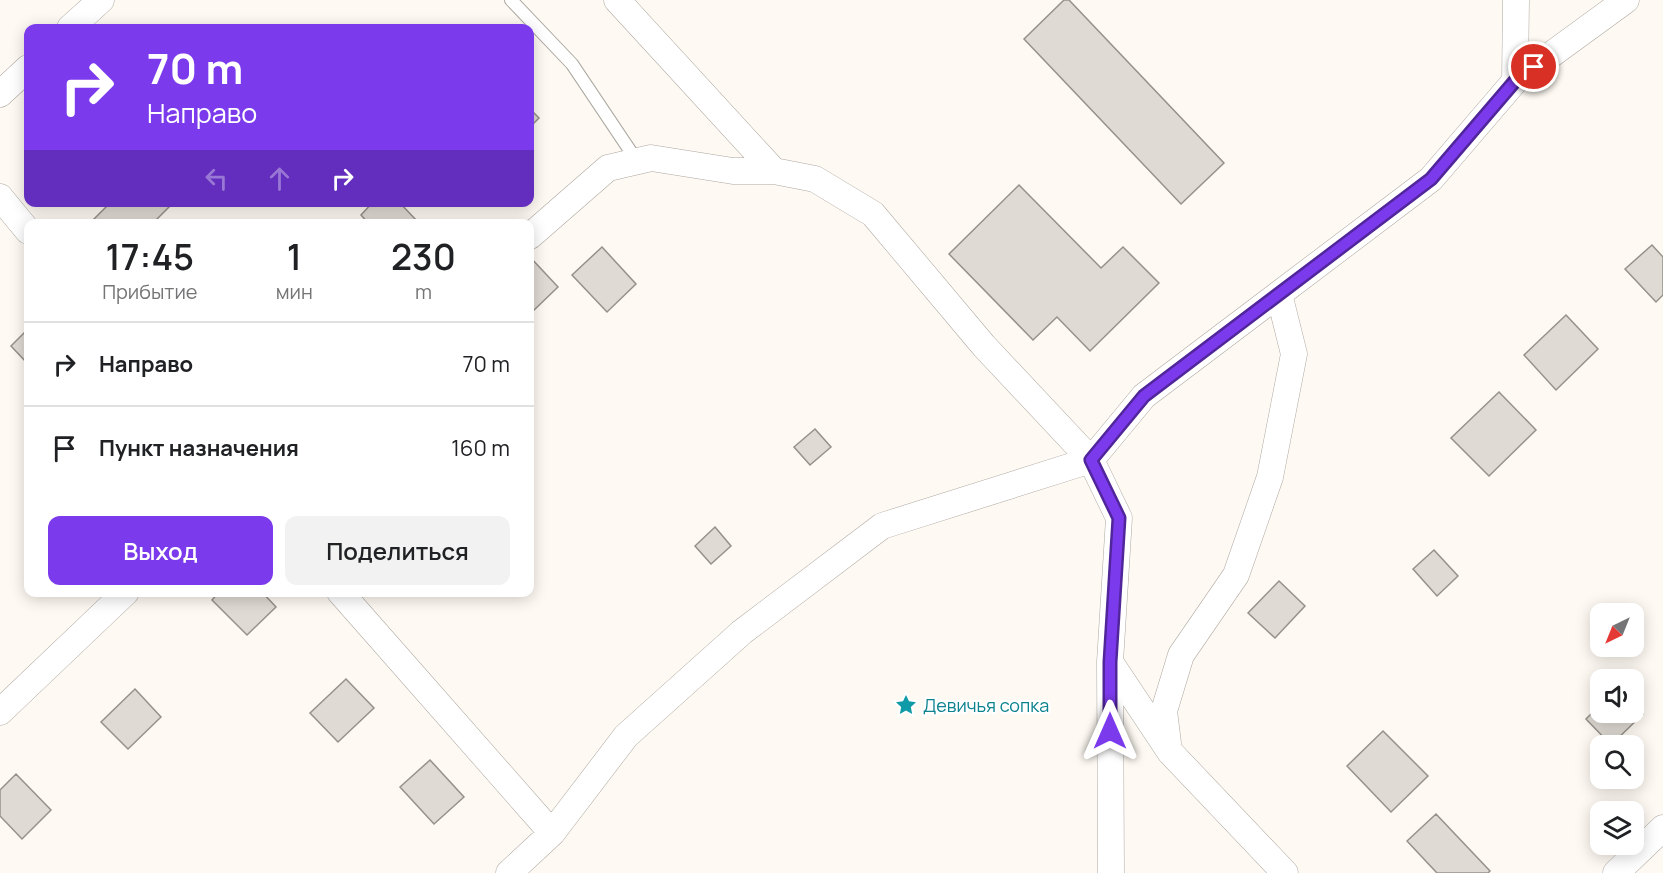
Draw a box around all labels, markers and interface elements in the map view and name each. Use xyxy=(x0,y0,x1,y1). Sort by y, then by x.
text: 70 m xyxy=(147,39,243,97)
pin xyxy=(1508,41,1559,92)
icon: right xyxy=(48,48,126,126)
icon: arrive xyxy=(1517,50,1550,83)
text: Направо xyxy=(147,94,257,131)
icon: left xyxy=(200,162,233,195)
icon: ahead xyxy=(263,162,296,195)
icon: right xyxy=(326,162,359,195)
text: 17:45 xyxy=(106,232,194,281)
text: 1 xyxy=(287,232,302,281)
text: 230 xyxy=(391,232,456,281)
text: Прибытие xyxy=(102,278,198,305)
text: мин xyxy=(276,278,313,305)
text: m xyxy=(415,278,432,305)
icon: right xyxy=(48,348,81,381)
text: Направо xyxy=(99,349,193,379)
text: 70 m xyxy=(462,349,510,379)
icon: arrive xyxy=(48,432,81,465)
text: Пункт назначения xyxy=(99,433,299,463)
text: 160 m xyxy=(451,433,510,463)
button: Выход xyxy=(48,516,273,585)
button: Поделиться xyxy=(285,516,510,585)
north arrow xyxy=(1590,603,1644,657)
map controls xyxy=(1590,603,1644,855)
button: sound xyxy=(1590,669,1644,723)
place icon: Девичья сопка xyxy=(894,693,918,717)
place label: Девичья сопка xyxy=(923,693,1049,717)
position arrow xyxy=(1078,699,1142,763)
button: search xyxy=(1590,735,1644,789)
button: layers xyxy=(1590,801,1644,855)

